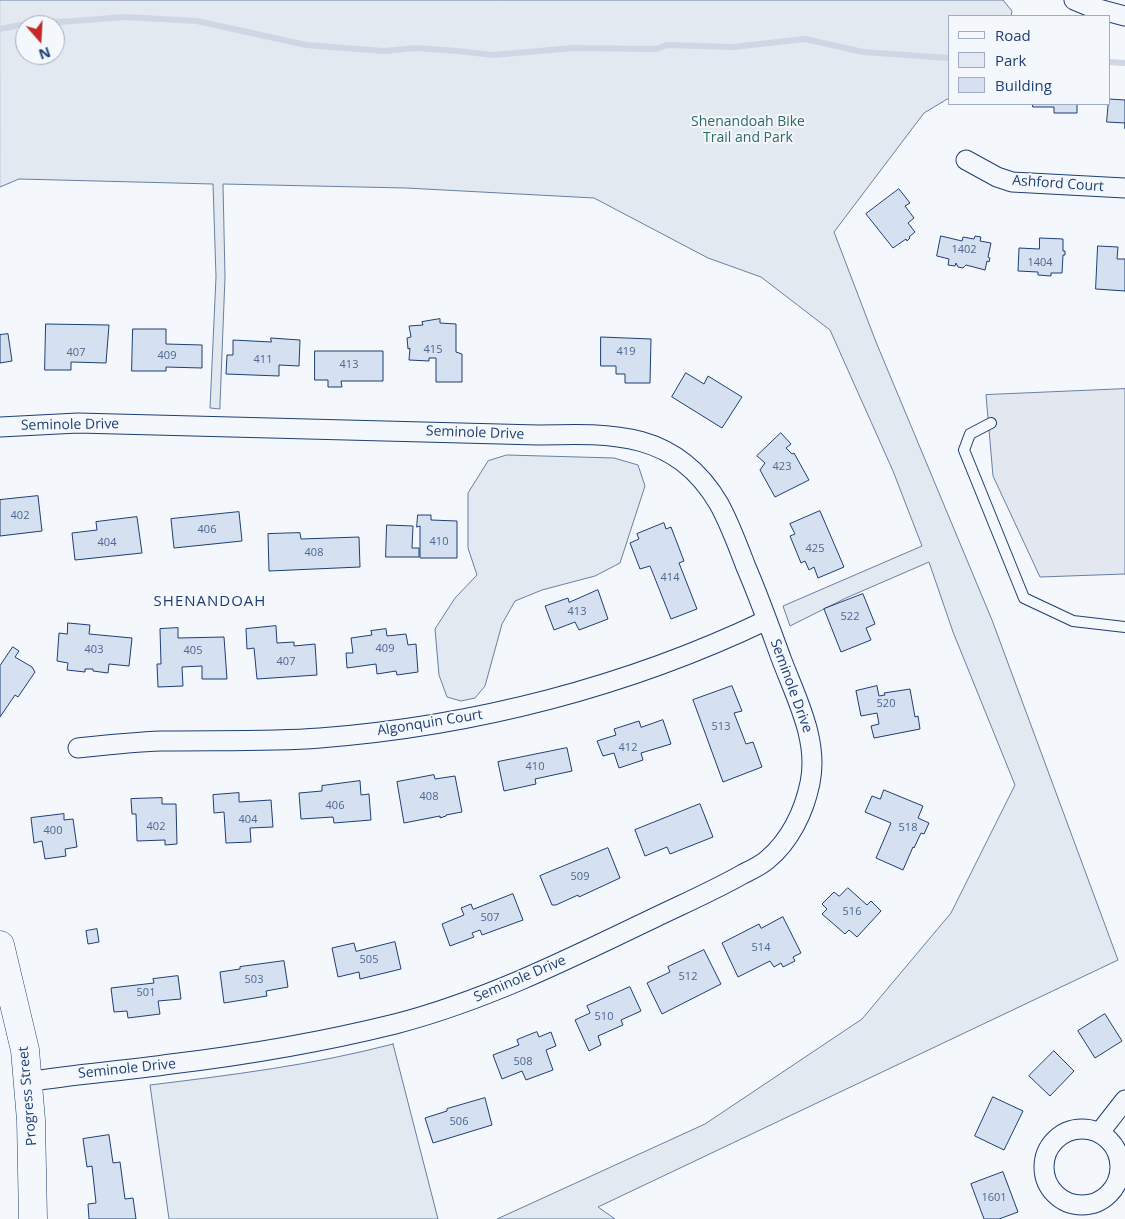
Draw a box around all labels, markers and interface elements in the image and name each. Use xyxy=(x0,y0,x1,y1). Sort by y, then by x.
north arrow xyxy=(15,15,65,65)
legend xyxy=(948,15,1110,105)
text: Road xyxy=(995,25,1031,45)
text: N xyxy=(36,43,53,65)
text: Park xyxy=(995,50,1026,70)
text: Building xyxy=(995,75,1052,95)
park label: Shenandoah Bike Trail and Park xyxy=(691,114,805,146)
street label: Ashford Court xyxy=(1012,172,1104,196)
house number: 1402 xyxy=(951,243,977,257)
house number: 1404 xyxy=(1027,256,1053,270)
house number: 415 xyxy=(424,343,442,357)
house number: 419 xyxy=(617,345,635,359)
house number: 407 xyxy=(67,346,85,360)
house number: 409 xyxy=(158,349,176,363)
house number: 411 xyxy=(254,353,272,367)
house number: 413 xyxy=(340,358,358,372)
street label: Seminole Drive xyxy=(21,416,119,434)
street label: Seminole Drive xyxy=(426,423,524,443)
house number: 423 xyxy=(773,460,791,474)
house number: 402 xyxy=(11,509,29,523)
house number: 406 xyxy=(198,523,216,537)
house number: 410 xyxy=(430,535,448,549)
house number: 404 xyxy=(98,536,116,550)
house number: 425 xyxy=(806,542,824,556)
house number: 408 xyxy=(305,546,323,560)
house number: 414 xyxy=(661,571,679,585)
district label: SHENANDOAH xyxy=(152,593,268,611)
house number: 413 xyxy=(568,605,586,619)
house number: 522 xyxy=(841,610,859,624)
street label: Seminole Drive xyxy=(766,637,816,735)
house number: 409 xyxy=(376,642,394,656)
house number: 403 xyxy=(85,643,103,657)
house number: 405 xyxy=(184,644,202,658)
house number: 407 xyxy=(277,655,295,669)
house number: 520 xyxy=(877,697,895,711)
street label: Algonquin Court xyxy=(376,706,484,740)
house number: 513 xyxy=(712,720,730,734)
house number: 412 xyxy=(619,741,637,755)
house number: 410 xyxy=(526,760,544,774)
house number: 408 xyxy=(420,790,438,804)
house number: 406 xyxy=(326,799,344,813)
house number: 404 xyxy=(239,813,257,827)
house number: 402 xyxy=(147,820,165,834)
house number: 518 xyxy=(899,821,917,835)
house number: 400 xyxy=(44,824,62,838)
house number: 509 xyxy=(571,870,589,884)
house number: 516 xyxy=(843,905,861,919)
house number: 507 xyxy=(481,911,499,925)
house number: 514 xyxy=(752,941,770,955)
street label: Seminole Drive xyxy=(471,952,569,1006)
house number: 505 xyxy=(360,953,378,967)
house number: 512 xyxy=(679,970,697,984)
house number: 503 xyxy=(245,973,263,987)
house number: 501 xyxy=(137,986,155,1000)
house number: 510 xyxy=(595,1010,613,1024)
street label: Progress Street xyxy=(15,1046,41,1146)
house number: 508 xyxy=(514,1055,532,1069)
street label: Seminole Drive xyxy=(77,1056,177,1082)
house number: 506 xyxy=(450,1115,468,1129)
house number: 1601 xyxy=(981,1191,1007,1205)

